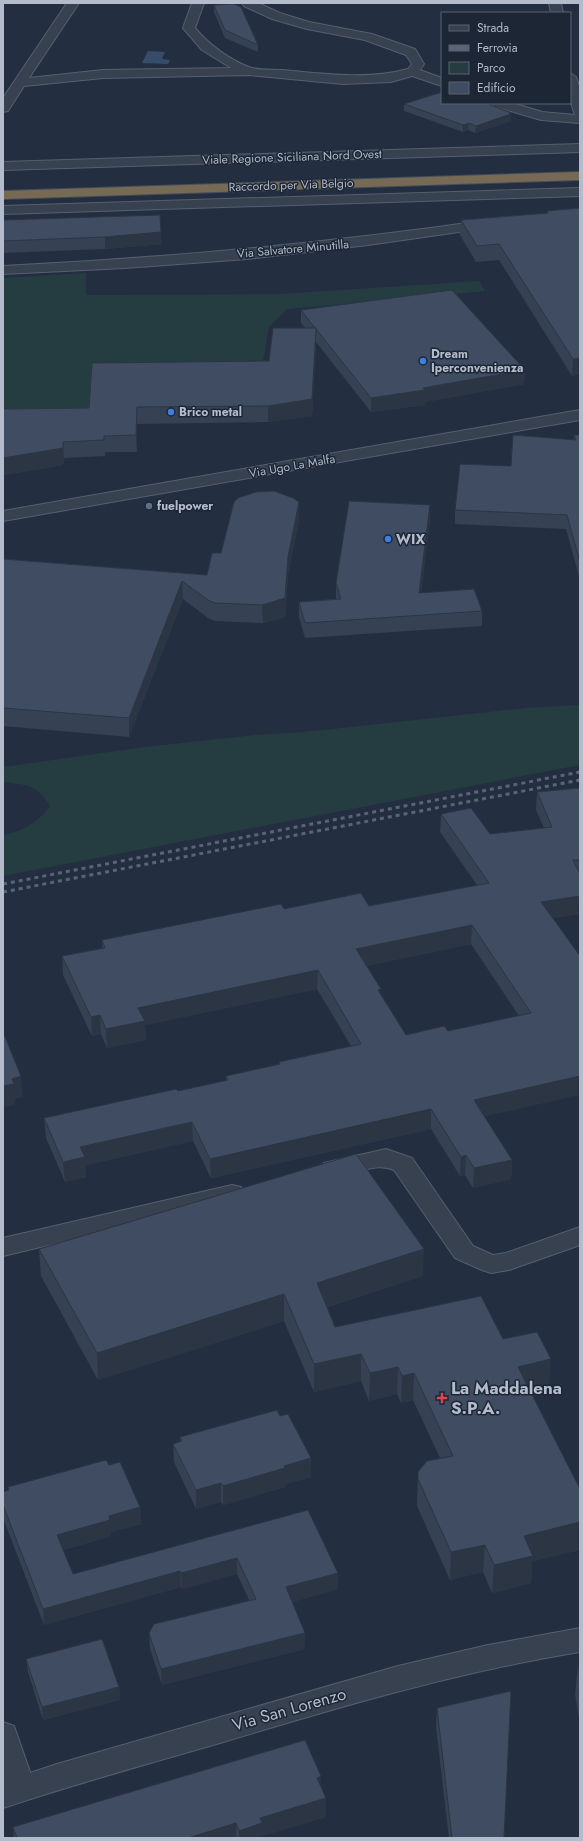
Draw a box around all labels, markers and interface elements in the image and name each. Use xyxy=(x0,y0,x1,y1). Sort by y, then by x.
legend xyxy=(441,12,571,104)
text: Strada xyxy=(477,19,509,37)
text: Ferrovia xyxy=(477,39,518,57)
text: Parco xyxy=(477,59,506,77)
text: Edificio xyxy=(477,79,516,97)
street label: Viale Regione Siciliana Nord Ovest xyxy=(202,145,382,169)
street label: Raccordo per Via Belgio xyxy=(228,174,354,196)
street label: Via Salvatore Minutilla xyxy=(236,235,350,263)
place label: Dream Iperconvenienza xyxy=(431,345,523,377)
marker: Dream Iperconvenienza xyxy=(418,356,428,366)
place label: Brico metal xyxy=(179,403,242,421)
marker: Brico metal xyxy=(166,407,176,417)
street label: Via Ugo La Malfa xyxy=(248,450,337,482)
place label: fuelpower xyxy=(157,497,213,515)
marker: fuelpower xyxy=(144,501,154,511)
place label: WIX xyxy=(396,529,425,549)
marker: WIX xyxy=(383,534,393,544)
place label: La Maddalena S.P.A. xyxy=(451,1376,562,1420)
marker: La Maddalena S.P.A. xyxy=(436,1392,448,1404)
street label: Via San Lorenzo xyxy=(229,1681,349,1737)

